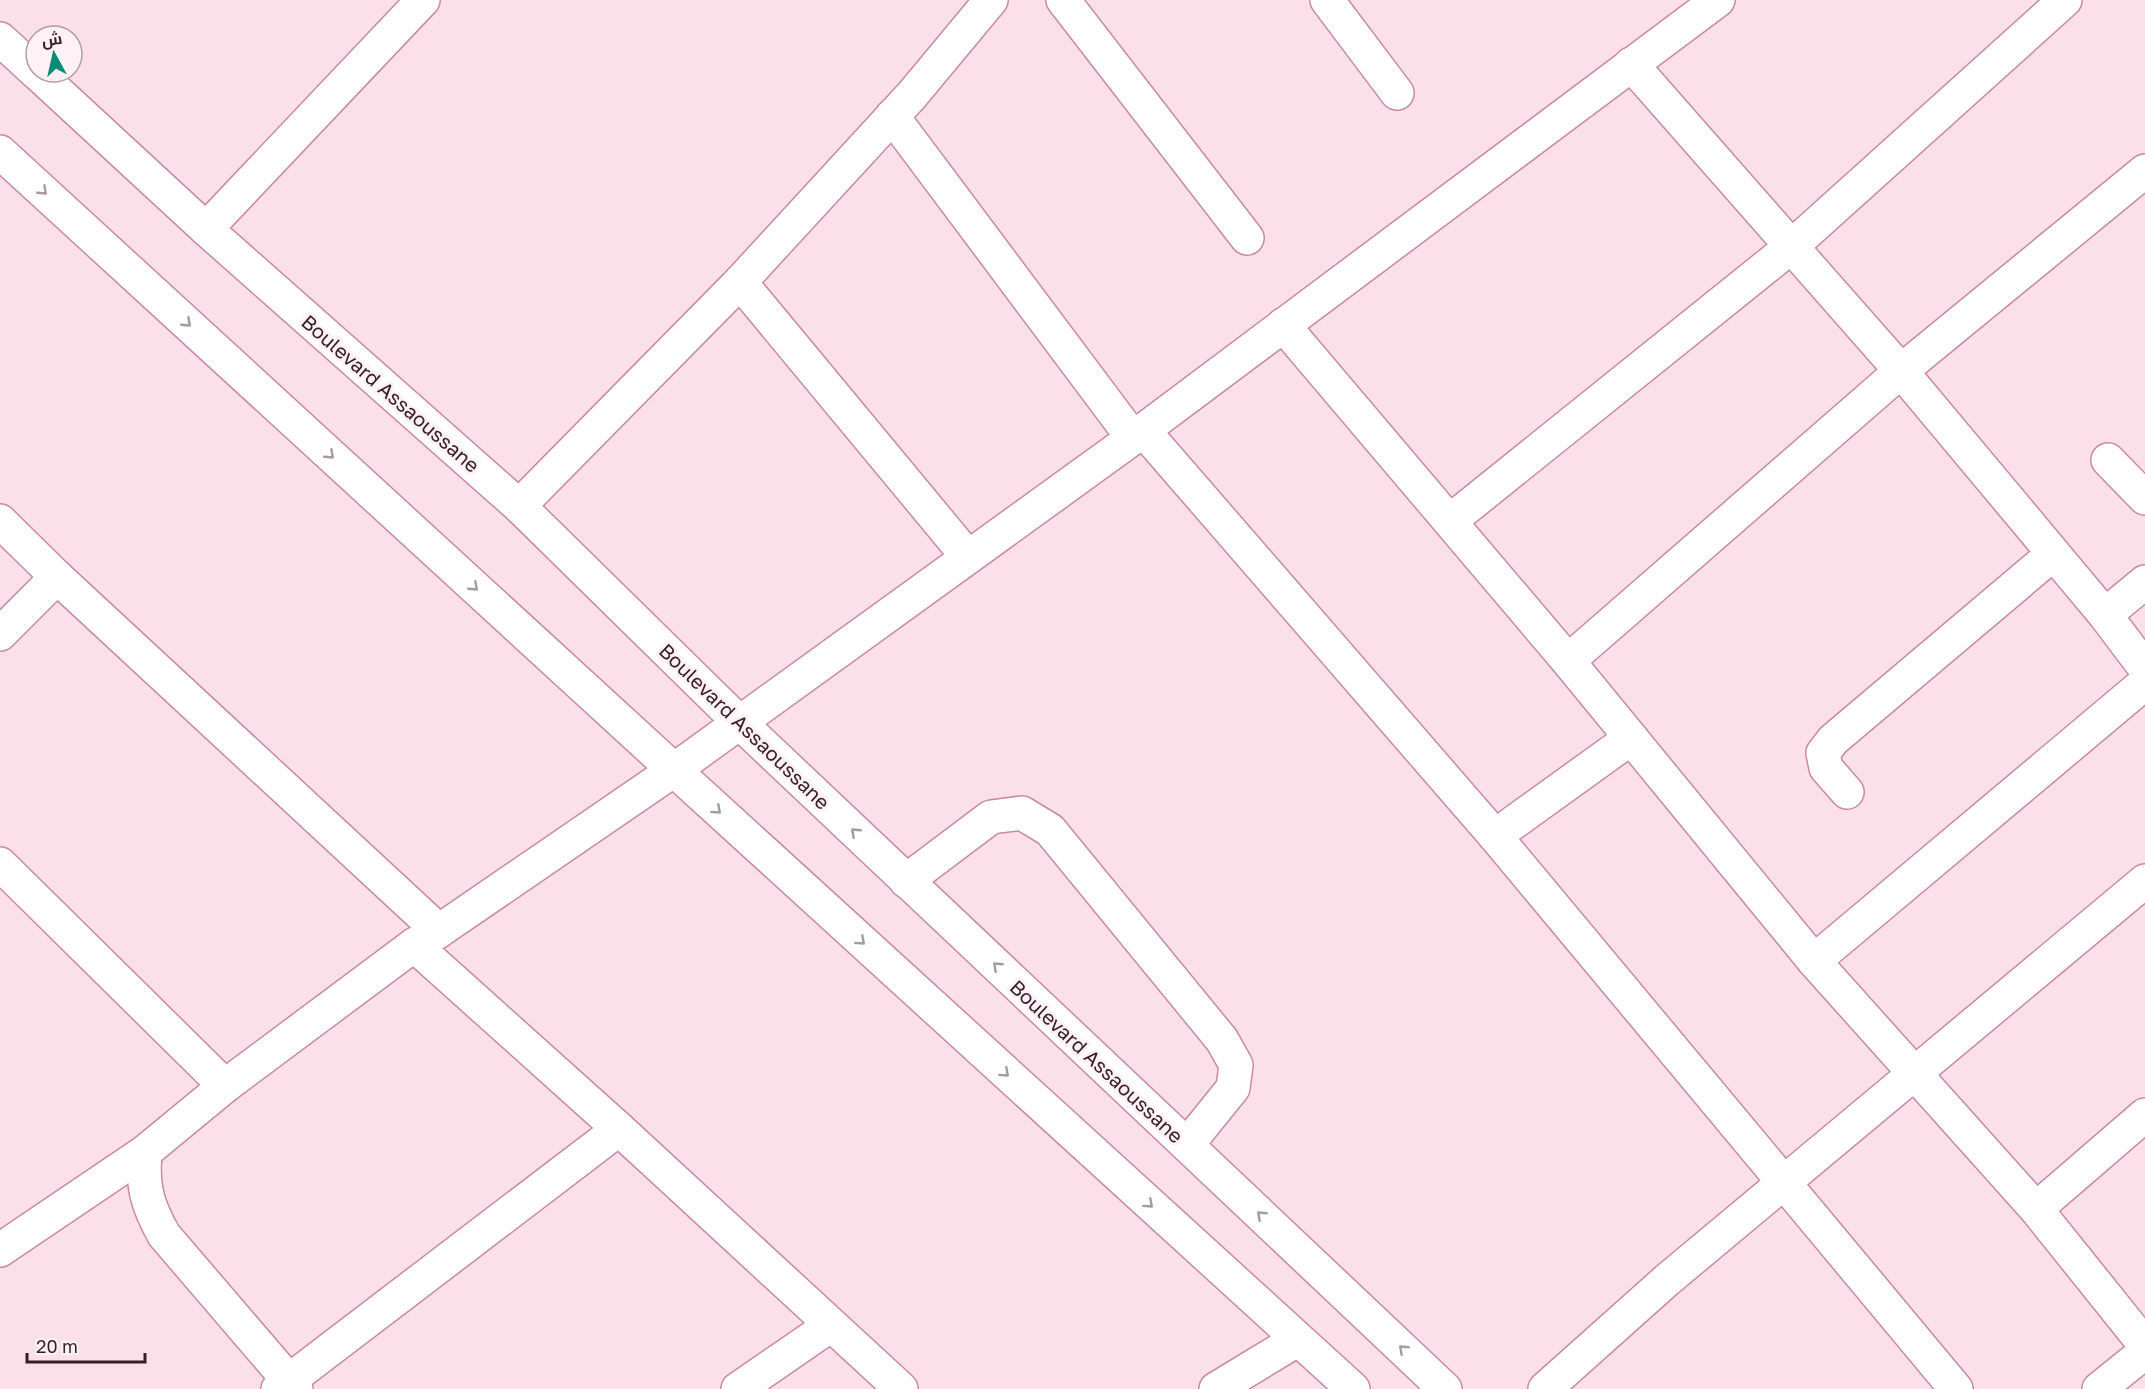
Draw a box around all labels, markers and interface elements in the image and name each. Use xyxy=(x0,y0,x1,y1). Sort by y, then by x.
north arrow xyxy=(24,24,84,84)
text: ش xyxy=(40,28,63,50)
one-way arrow xyxy=(36,184,47,195)
street label: Boulevard Assaoussane xyxy=(297,309,485,477)
one-way arrow xyxy=(180,316,190,327)
one-way arrow xyxy=(324,448,334,459)
one-way arrow xyxy=(467,580,478,591)
street label: Boulevard Assaoussane xyxy=(655,638,835,814)
one-way arrow xyxy=(710,803,721,814)
one-way arrow xyxy=(851,829,862,840)
one-way arrow xyxy=(854,934,865,945)
one-way arrow xyxy=(993,962,1004,973)
street label: Boulevard Assaoussane xyxy=(1005,974,1189,1148)
one-way arrow xyxy=(998,1066,1009,1077)
one-way arrow xyxy=(1142,1197,1153,1208)
one-way arrow xyxy=(1258,1211,1268,1222)
scale bar xyxy=(27,1326,146,1364)
text: 20 m xyxy=(36,1335,78,1357)
one-way arrow xyxy=(1399,1345,1410,1356)

